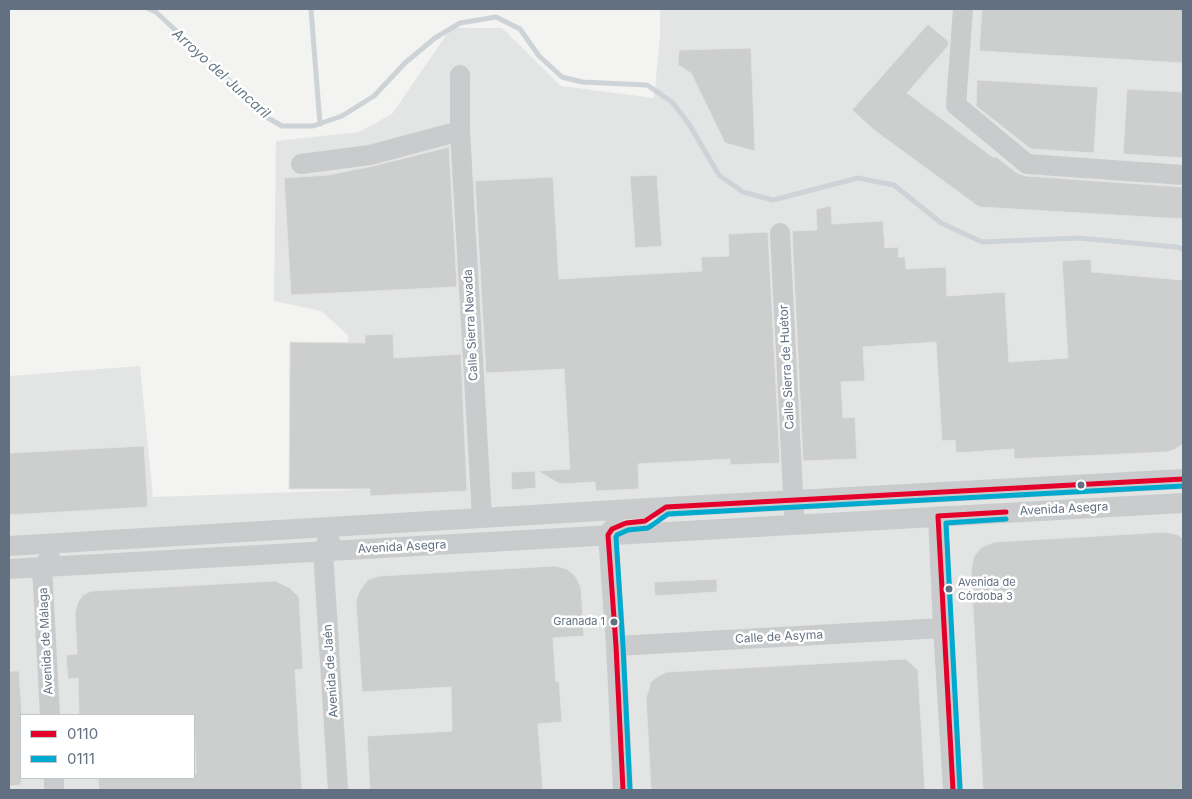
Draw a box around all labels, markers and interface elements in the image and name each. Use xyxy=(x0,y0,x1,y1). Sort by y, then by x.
water label: Arroyo del Juncaril xyxy=(169,26,273,122)
street label: Calle Sierra Nevada xyxy=(461,269,481,381)
street label: Calle Sierra de Huétor xyxy=(777,304,797,430)
unlabelled marker xyxy=(1076,480,1086,490)
street label: Avenida Asegra xyxy=(1019,499,1109,519)
street label: Avenida Asegra xyxy=(357,537,447,557)
place label: Avenida de Córdoba 3 xyxy=(958,576,1016,602)
marker: Avenida de Córdoba 3 xyxy=(944,584,954,594)
street label: Avenida de Málaga xyxy=(36,587,56,695)
place label: Granada 1 xyxy=(553,615,605,629)
marker: Granada 1 xyxy=(609,617,619,627)
street label: Avenida de Jaén xyxy=(321,624,341,718)
street label: Calle de Asyma xyxy=(735,628,823,646)
legend xyxy=(20,714,195,779)
text: 0110 xyxy=(67,724,98,743)
text: 0111 xyxy=(67,749,95,768)

